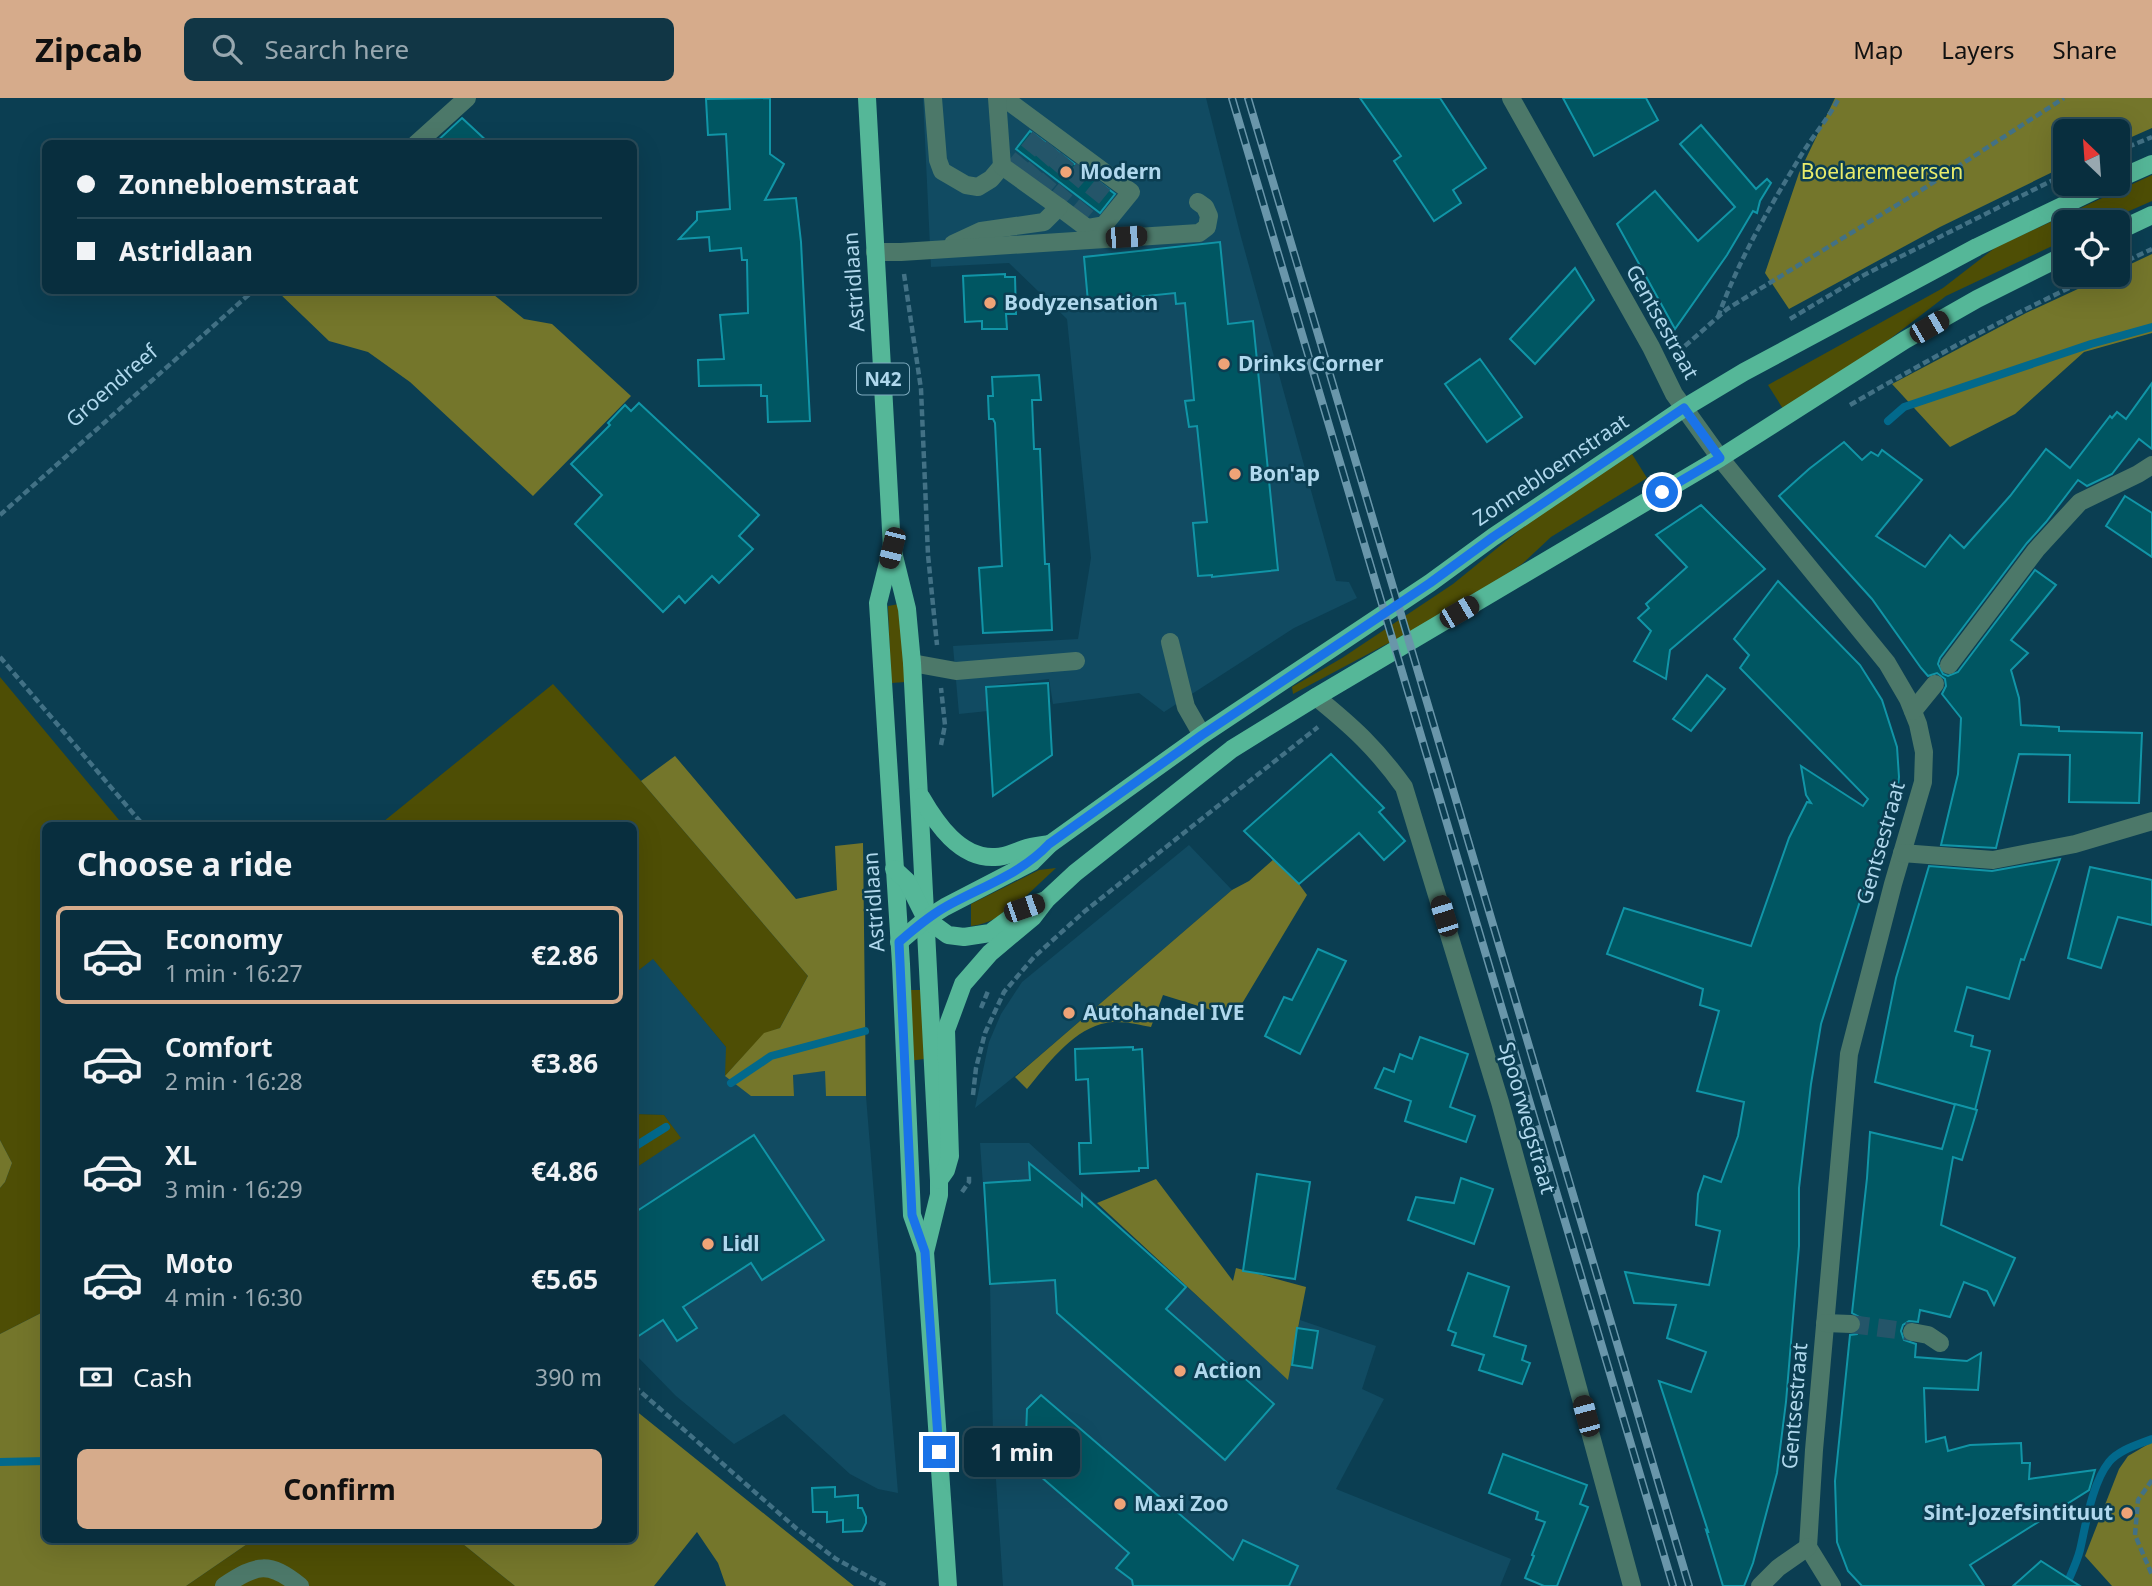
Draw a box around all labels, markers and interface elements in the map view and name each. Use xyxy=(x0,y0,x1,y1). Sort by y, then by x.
search box xyxy=(184,18,674,81)
text: Zipcab xyxy=(35,27,142,72)
icon: search xyxy=(208,30,246,68)
text: Search here xyxy=(264,31,409,67)
text: Map xyxy=(1853,33,1903,66)
text: Layers xyxy=(1941,33,2015,66)
text: Share xyxy=(2053,33,2117,66)
north arrow xyxy=(2053,119,2130,196)
map controls xyxy=(2053,119,2130,287)
place label: Modern xyxy=(1080,157,1162,185)
park label: Boelaremeersen xyxy=(1801,157,1963,185)
marker: Modern xyxy=(1058,164,1074,180)
text: Zonnebloemstraat xyxy=(119,166,359,202)
button: locate xyxy=(2053,210,2130,287)
car xyxy=(1105,225,1148,249)
street label: Astridlaan xyxy=(836,231,870,333)
text: Astridlaan xyxy=(119,233,253,269)
street label: Gentsestraat xyxy=(1620,259,1706,384)
place label: Bodyzensation xyxy=(1004,288,1158,316)
marker: Bodyzensation xyxy=(982,295,998,311)
car xyxy=(1906,307,1953,347)
street label: Groendreef xyxy=(59,336,165,433)
place label: Drinks Corner xyxy=(1238,349,1384,377)
marker: Drinks Corner xyxy=(1216,356,1232,372)
road number: N42 xyxy=(857,364,909,394)
street label: Zonnebloemstraat xyxy=(1467,406,1634,532)
place label: Bon'ap xyxy=(1249,459,1320,487)
marker: Bon'ap xyxy=(1227,466,1243,482)
route start xyxy=(1646,476,1678,508)
car xyxy=(877,525,908,571)
car xyxy=(1436,592,1483,632)
street label: Gentsestraat xyxy=(1849,778,1911,907)
text: Choose a ride xyxy=(77,842,293,885)
street label: Astridlaan xyxy=(856,851,890,953)
car xyxy=(1001,891,1048,925)
car xyxy=(1428,893,1461,939)
text: Economy xyxy=(165,921,283,957)
icon: car xyxy=(81,924,144,987)
text: €2.86 xyxy=(531,937,598,973)
text: 1 min · 16:27 xyxy=(165,957,303,989)
place label: Autohandel IVE xyxy=(1083,998,1244,1026)
marker: Autohandel IVE xyxy=(1061,1005,1077,1021)
text: Comfort xyxy=(165,1029,273,1065)
icon: car xyxy=(81,1032,144,1095)
street label: Spoorwegstraat xyxy=(1493,1038,1563,1197)
text: €3.86 xyxy=(531,1045,598,1081)
text: 2 min · 16:28 xyxy=(165,1065,303,1097)
text: XL xyxy=(165,1137,197,1173)
icon: car xyxy=(81,1140,144,1203)
text: €4.86 xyxy=(531,1153,598,1189)
text: 3 min · 16:29 xyxy=(165,1173,303,1205)
place label: Lidl xyxy=(722,1229,760,1257)
marker: Lidl xyxy=(700,1236,716,1252)
text: Moto xyxy=(165,1245,233,1281)
icon: car xyxy=(81,1248,144,1311)
text: €5.65 xyxy=(531,1261,598,1297)
text: 4 min · 16:30 xyxy=(165,1281,303,1313)
street label: Gentsestraat xyxy=(1775,1341,1814,1470)
place label: Action xyxy=(1194,1356,1262,1384)
icon: cash xyxy=(77,1358,115,1396)
text: Cash xyxy=(133,1359,193,1395)
text: 390 m xyxy=(535,1361,602,1393)
marker: Action xyxy=(1172,1363,1188,1379)
car xyxy=(1571,1393,1602,1439)
callout: 1 min xyxy=(964,1428,1079,1476)
route end xyxy=(923,1436,955,1468)
text: 1 min xyxy=(990,1436,1054,1468)
button: Confirm xyxy=(77,1449,602,1529)
place label: Maxi Zoo xyxy=(1134,1489,1229,1517)
marker: Maxi Zoo xyxy=(1112,1496,1128,1512)
place label: Sint-Jozefsintituut xyxy=(1923,1498,2113,1526)
marker: Sint-Jozefsintituut xyxy=(2119,1505,2135,1521)

